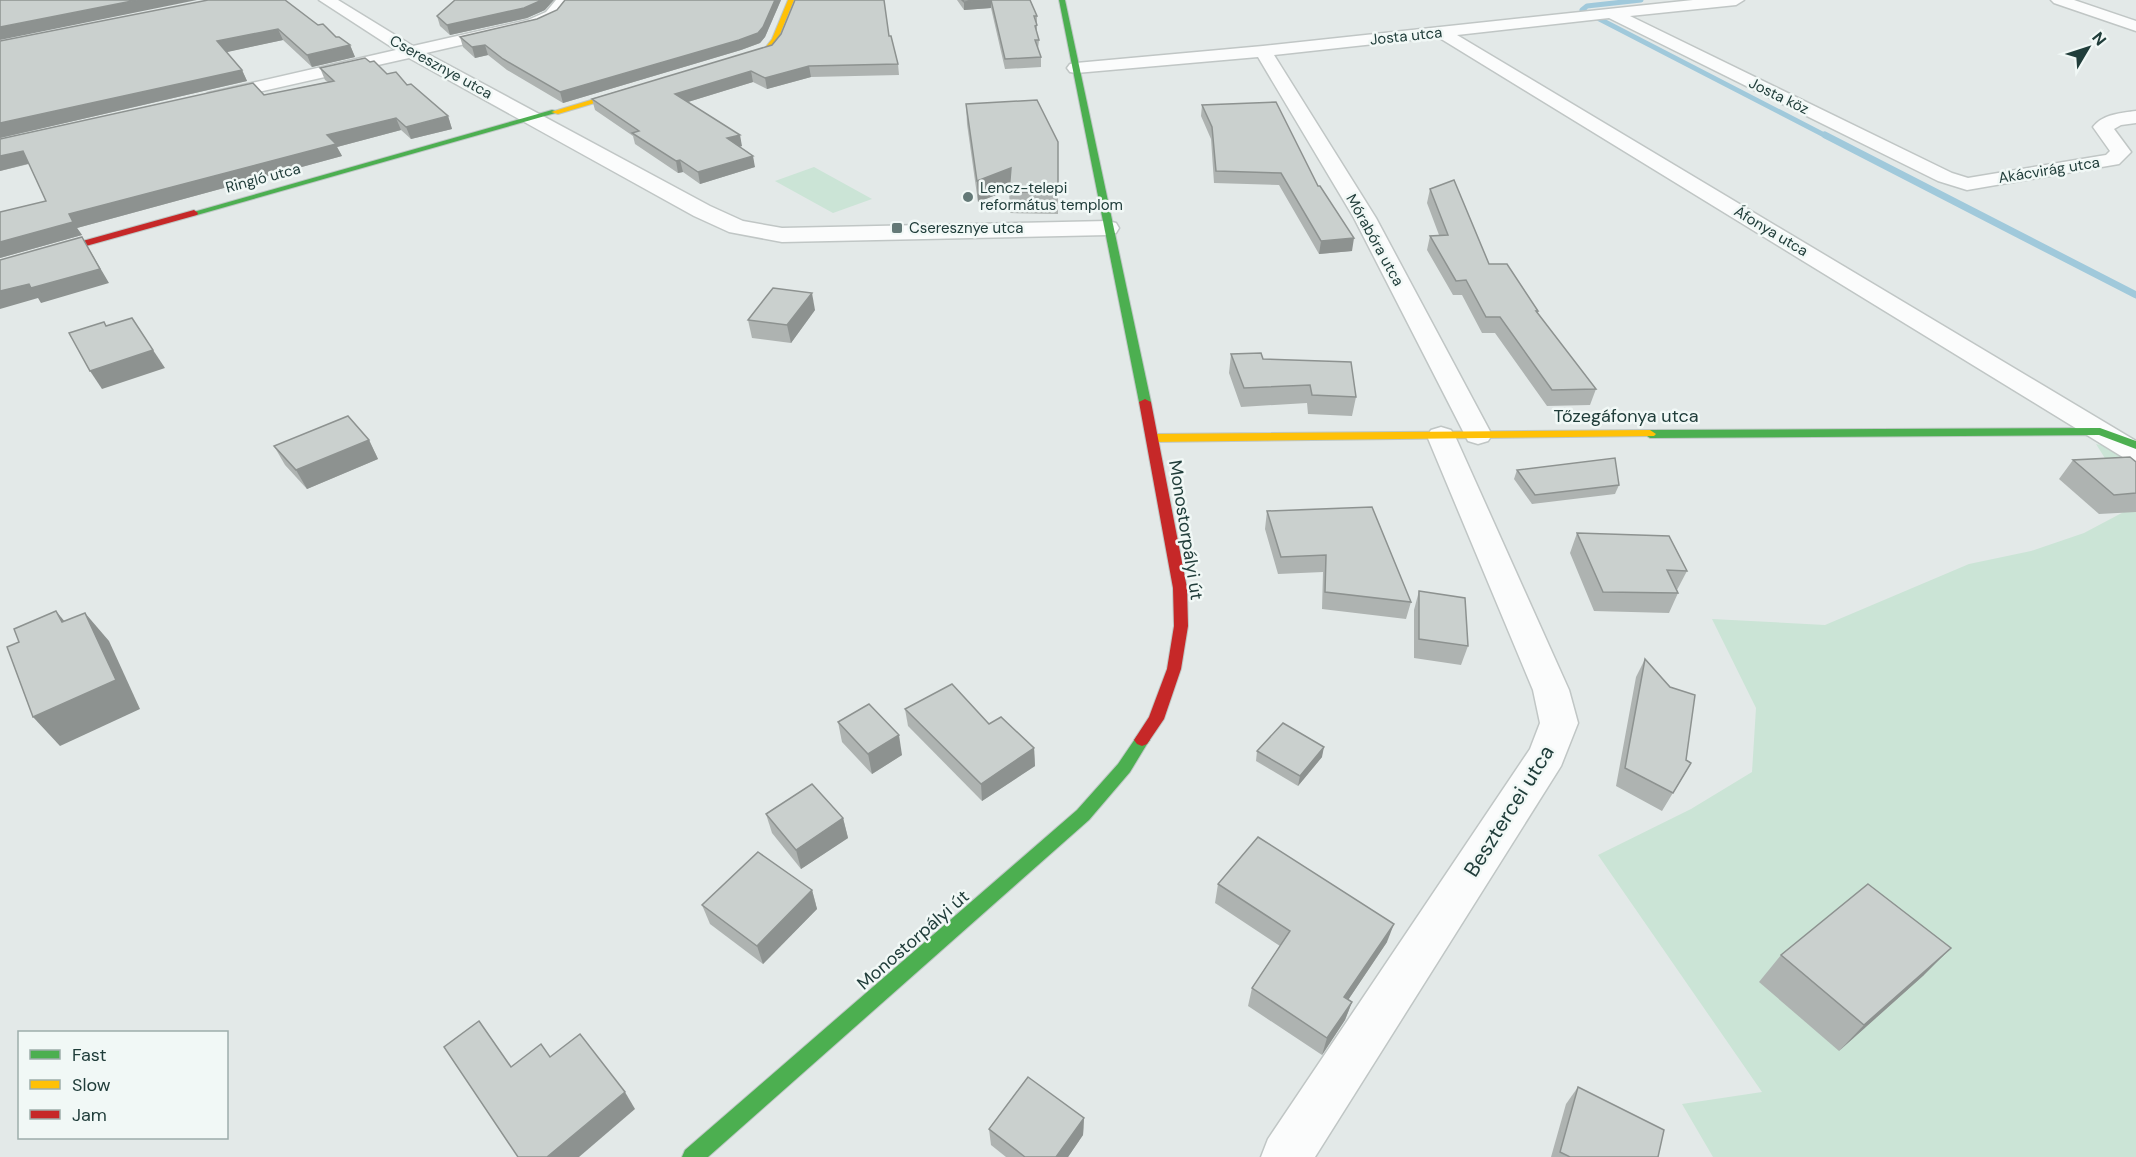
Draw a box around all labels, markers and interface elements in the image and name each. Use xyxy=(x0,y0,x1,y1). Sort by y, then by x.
north arrow xyxy=(2058,18,2118,78)
street label: Josta utca xyxy=(1369,22,1443,50)
text: N xyxy=(2087,28,2111,50)
street label: Cseresznye utca xyxy=(386,30,496,104)
street label: Josta köz xyxy=(1746,73,1812,119)
street label: Akácvirág utca xyxy=(1997,152,2101,188)
street label: Ringló utca xyxy=(223,158,303,198)
place label: Lencz-telepi református templom xyxy=(980,178,1123,215)
marker: Lencz-telepi református templom xyxy=(961,190,975,204)
street label: Mórabóra utca xyxy=(1341,190,1409,290)
street label: Áfonya utca xyxy=(1730,201,1812,261)
place label: Cseresznye utca xyxy=(909,218,1024,238)
marker: Cseresznye utca xyxy=(890,221,904,235)
street label: Tőzegáfonya utca xyxy=(1553,404,1699,428)
street label: Monostorpályi út xyxy=(1163,458,1209,602)
street label: Besztercei utca xyxy=(1457,740,1561,882)
street label: Monostorpályi út xyxy=(852,885,974,995)
legend xyxy=(18,1031,228,1139)
text: Fast xyxy=(72,1043,107,1067)
text: Slow xyxy=(72,1073,111,1097)
text: Jam xyxy=(72,1103,107,1127)

